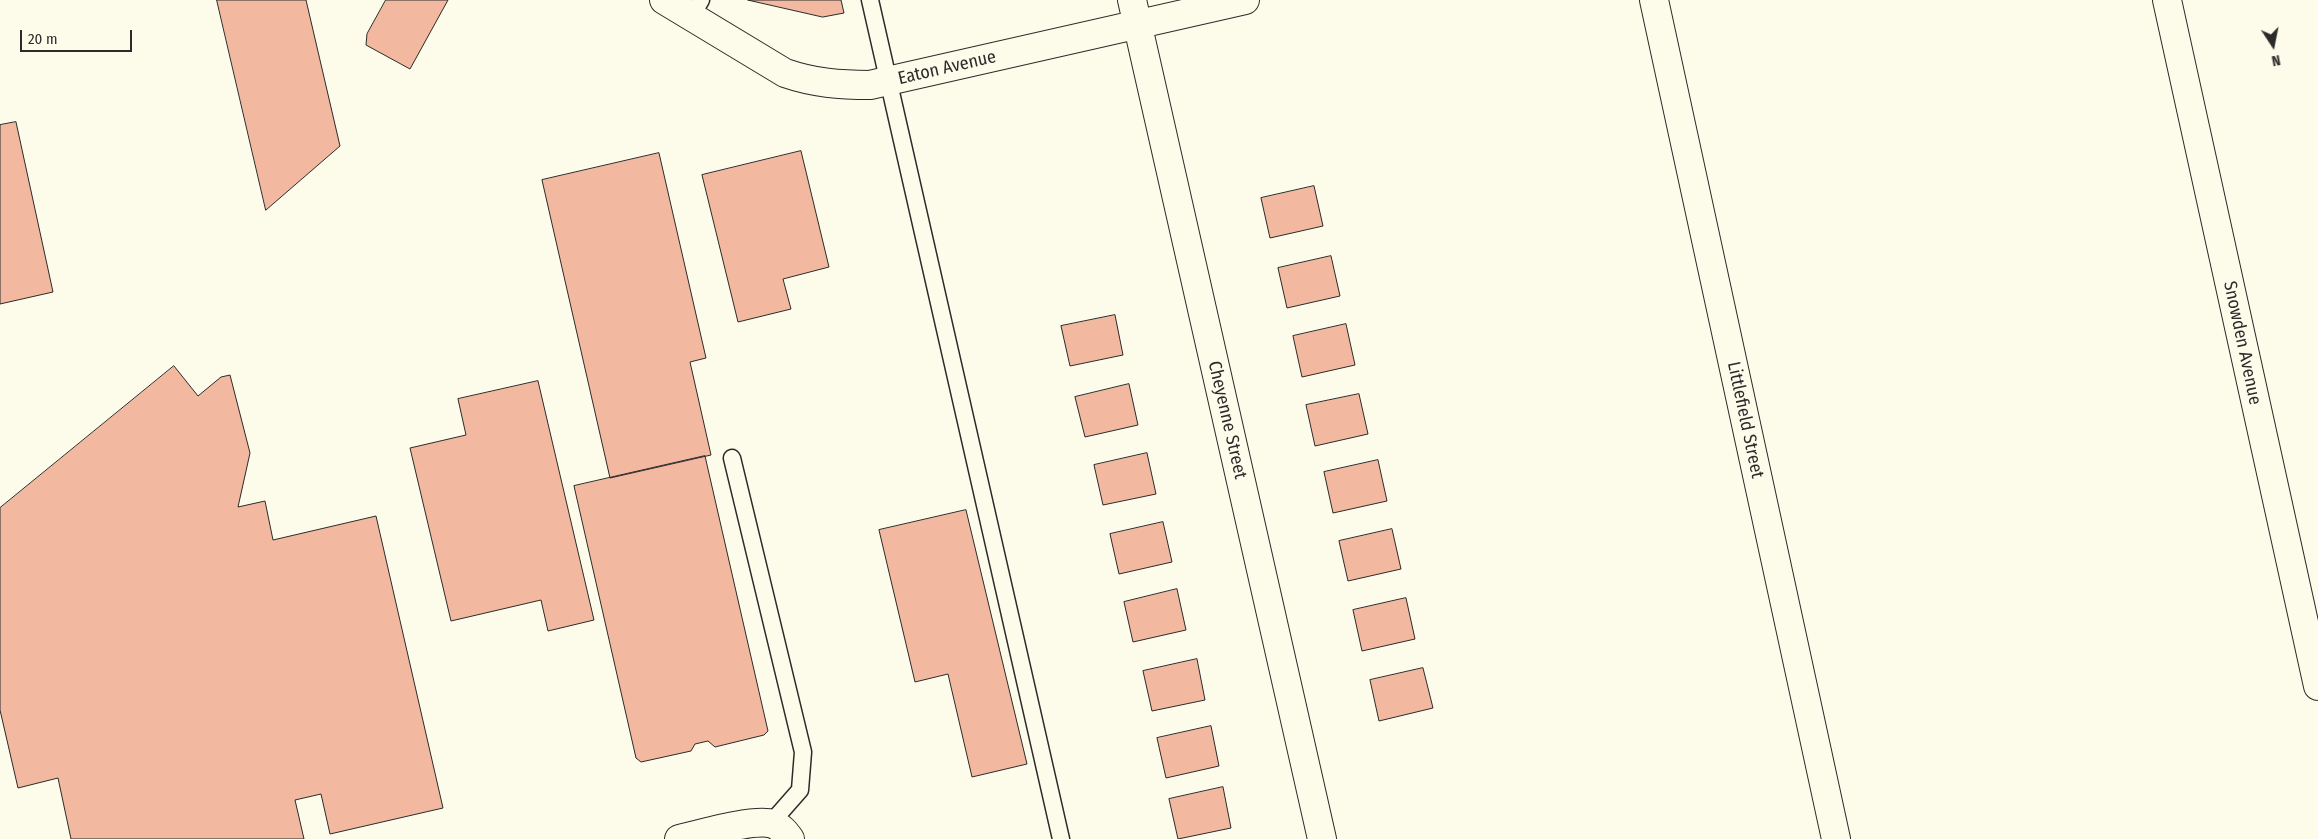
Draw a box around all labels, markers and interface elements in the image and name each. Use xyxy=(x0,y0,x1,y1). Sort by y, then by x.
scale bar xyxy=(22,20,135,52)
north arrow xyxy=(2248,20,2298,70)
text: 20 m xyxy=(28,30,58,48)
street label: Eaton Avenue xyxy=(896,46,998,90)
text: N xyxy=(2270,51,2282,69)
street label: Snowden Avenue xyxy=(2218,279,2266,407)
street label: Cheyenne Street xyxy=(1203,359,1251,481)
street label: Littlefield Street xyxy=(1722,360,1768,480)

